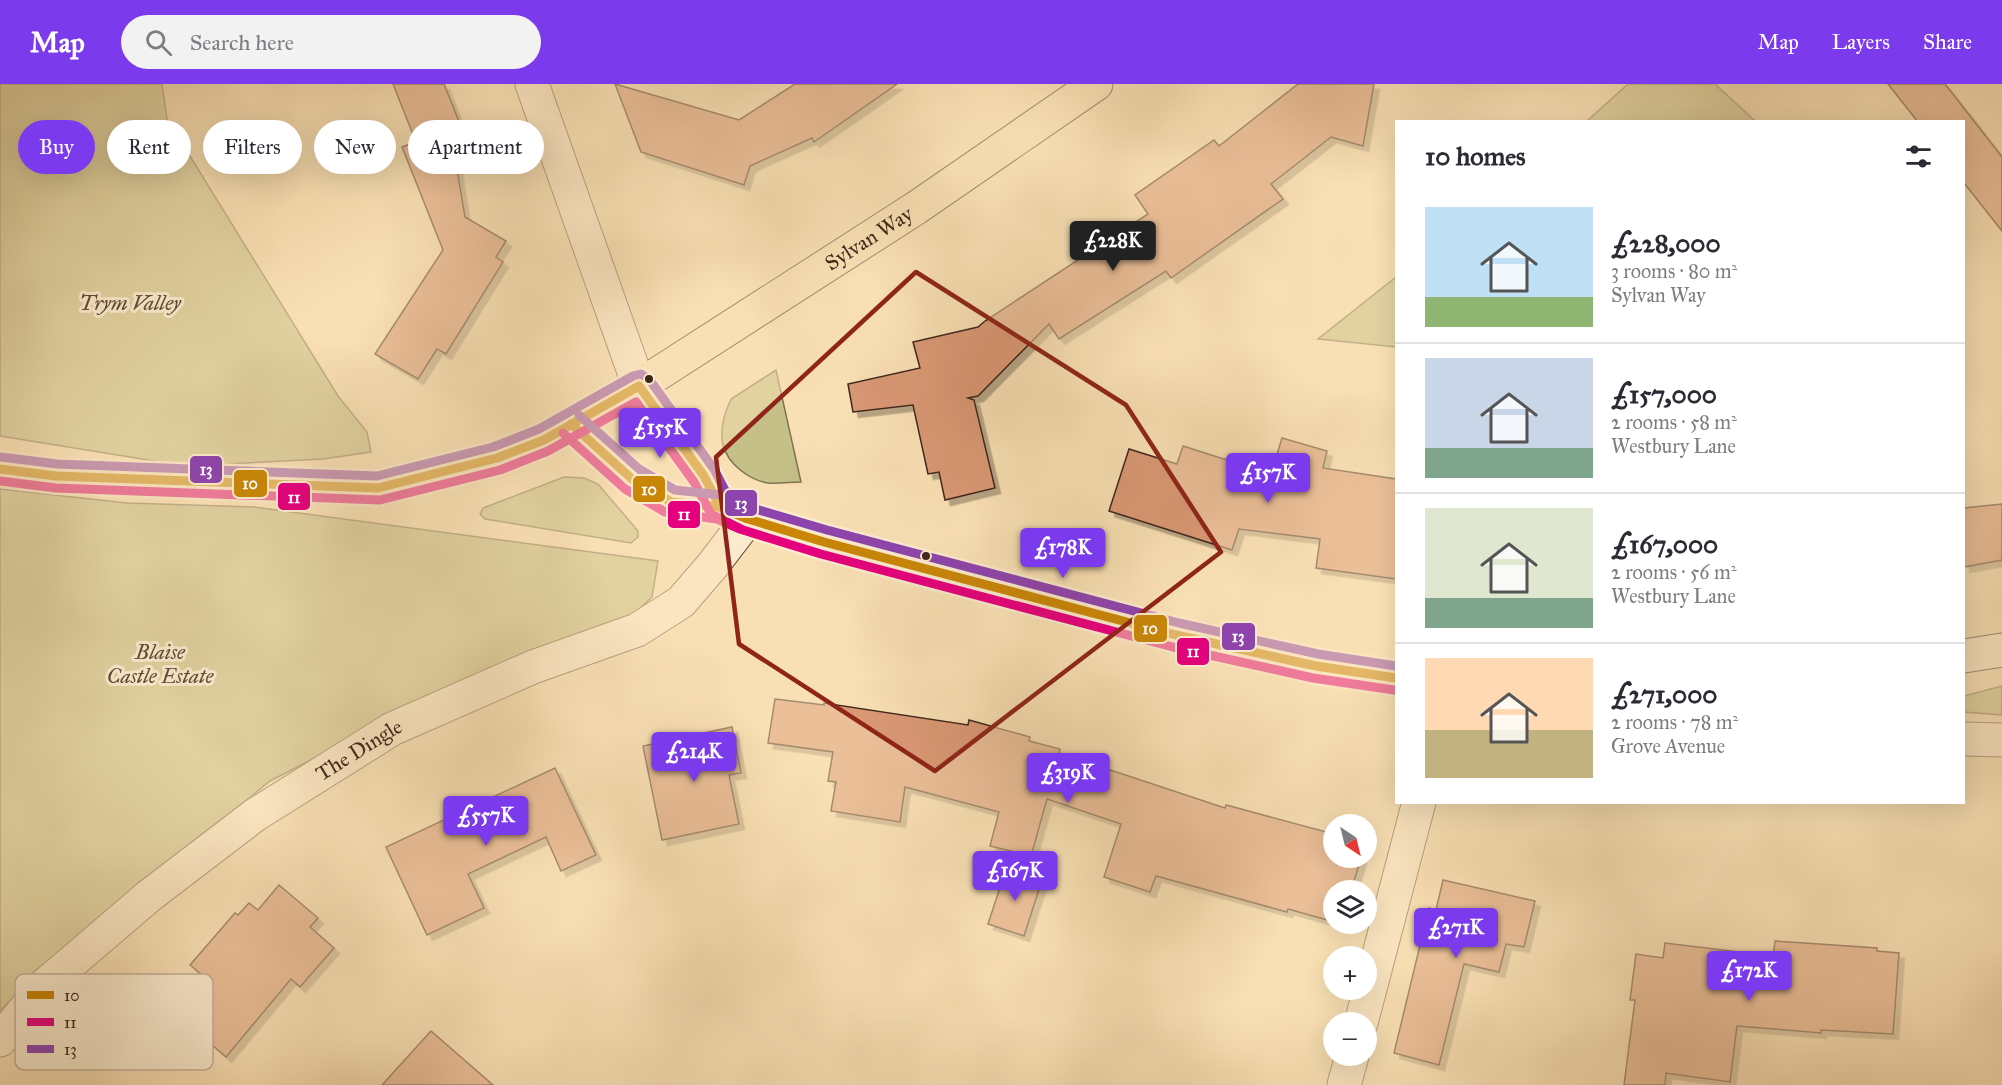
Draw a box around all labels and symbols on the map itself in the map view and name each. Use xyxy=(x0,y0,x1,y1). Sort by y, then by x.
street label: Sylvan Way xyxy=(820,200,918,276)
pin: £228K xyxy=(1071,221,1155,272)
park label: Trym Valley xyxy=(79,290,182,316)
unlabelled marker xyxy=(643,373,655,385)
pin: £155K xyxy=(618,408,702,459)
pin: £157K xyxy=(1226,453,1310,504)
line badge: 13 xyxy=(189,455,223,484)
text: 13 xyxy=(200,460,212,480)
line badge: 10 xyxy=(233,469,268,498)
text: 10 xyxy=(242,474,258,493)
line badge: 10 xyxy=(632,475,666,503)
text: 10 xyxy=(641,480,657,499)
line badge: 11 xyxy=(277,482,311,511)
text: 11 xyxy=(288,488,301,507)
line badge: 13 xyxy=(724,489,758,517)
text: 13 xyxy=(735,494,747,514)
line badge: 11 xyxy=(667,500,701,529)
text: 11 xyxy=(678,505,691,524)
pin: £178K xyxy=(1021,528,1105,579)
unlabelled marker xyxy=(920,550,932,562)
line badge: 10 xyxy=(1133,614,1168,643)
text: 10 xyxy=(1142,619,1158,638)
line badge: 13 xyxy=(1221,622,1256,651)
text: 13 xyxy=(1232,627,1244,647)
line badge: 11 xyxy=(1176,637,1210,666)
park label: Blaise Castle Estate xyxy=(107,639,214,689)
text: 11 xyxy=(1187,642,1200,661)
street label: The Dingle xyxy=(311,713,406,787)
pin: £214K xyxy=(652,732,736,783)
pin: £319K xyxy=(1026,753,1110,804)
pin: £557K xyxy=(444,796,528,847)
north arrow xyxy=(1323,814,1377,868)
pin: £167K xyxy=(973,851,1057,902)
pin: £271K xyxy=(1414,908,1498,959)
pin: £172K xyxy=(1707,951,1791,1002)
legend xyxy=(15,974,213,1070)
text: 10 xyxy=(64,986,80,1005)
text: 11 xyxy=(64,1013,77,1032)
text: 13 xyxy=(64,1040,77,1059)

